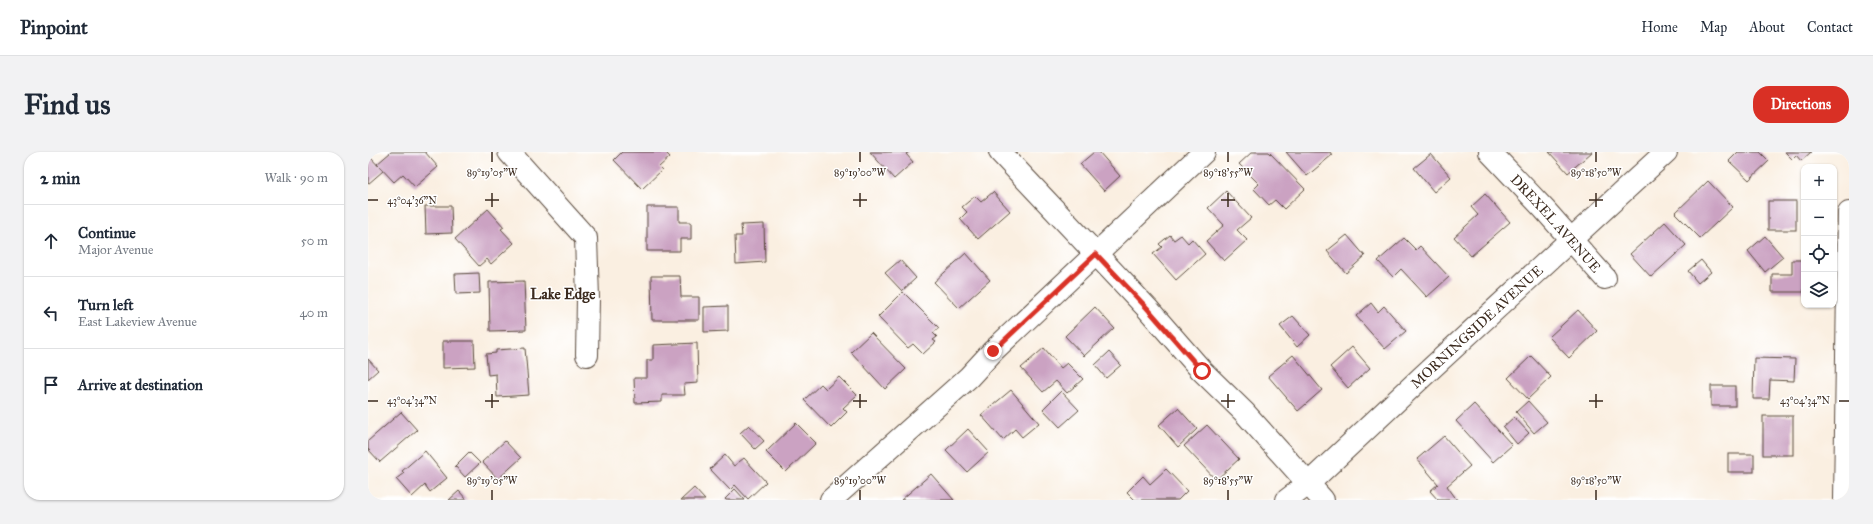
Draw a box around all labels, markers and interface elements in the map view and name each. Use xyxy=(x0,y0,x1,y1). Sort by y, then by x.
text: Pinpoint xyxy=(20,16,88,39)
text: Home xyxy=(1641,19,1678,36)
text: Map xyxy=(1700,19,1727,36)
text: About xyxy=(1749,19,1785,36)
text: Contact xyxy=(1807,19,1853,36)
button: Directions xyxy=(1753,86,1849,123)
text: Find us xyxy=(24,87,110,122)
map controls xyxy=(1801,164,1837,308)
button: + xyxy=(1801,164,1837,200)
text: 89°19'05"W xyxy=(467,167,518,179)
text: 89°19'00"W xyxy=(834,167,886,179)
text: 89°18'55"W xyxy=(1203,167,1253,179)
text: 89°18'50"W xyxy=(1571,167,1622,179)
text: 2 min xyxy=(40,168,80,189)
text: Walk · 90 m xyxy=(265,170,328,186)
street label: DREXEL AVENUE xyxy=(1507,171,1604,276)
text: 43°04'36"N xyxy=(387,195,437,207)
button: − xyxy=(1801,200,1837,236)
text: Continue xyxy=(78,224,136,242)
icon: ahead xyxy=(40,230,62,252)
text: 50 m xyxy=(301,233,328,249)
button: locate xyxy=(1801,236,1837,272)
text: Major Avenue xyxy=(78,242,153,258)
street label: MORNINGSIDE AVENUE xyxy=(1407,262,1546,392)
button: layers xyxy=(1801,272,1837,308)
district label: Lake Edge xyxy=(530,285,596,304)
text: Turn left xyxy=(78,296,134,314)
icon: left xyxy=(40,302,62,324)
text: 40 m xyxy=(299,305,328,321)
text: East Lakeview Avenue xyxy=(78,314,197,330)
route end xyxy=(984,342,1002,360)
route start xyxy=(1193,362,1211,380)
icon: arrive xyxy=(40,374,62,396)
text: Arrive at destination xyxy=(78,376,203,394)
text: 43°04'34"N xyxy=(387,395,437,407)
text: 43°04'34"N xyxy=(1780,395,1830,407)
text: 89°19'05"W xyxy=(467,475,518,487)
text: 89°19'00"W xyxy=(834,475,886,487)
text: 89°18'55"W xyxy=(1203,475,1253,487)
text: 89°18'50"W xyxy=(1571,475,1622,487)

